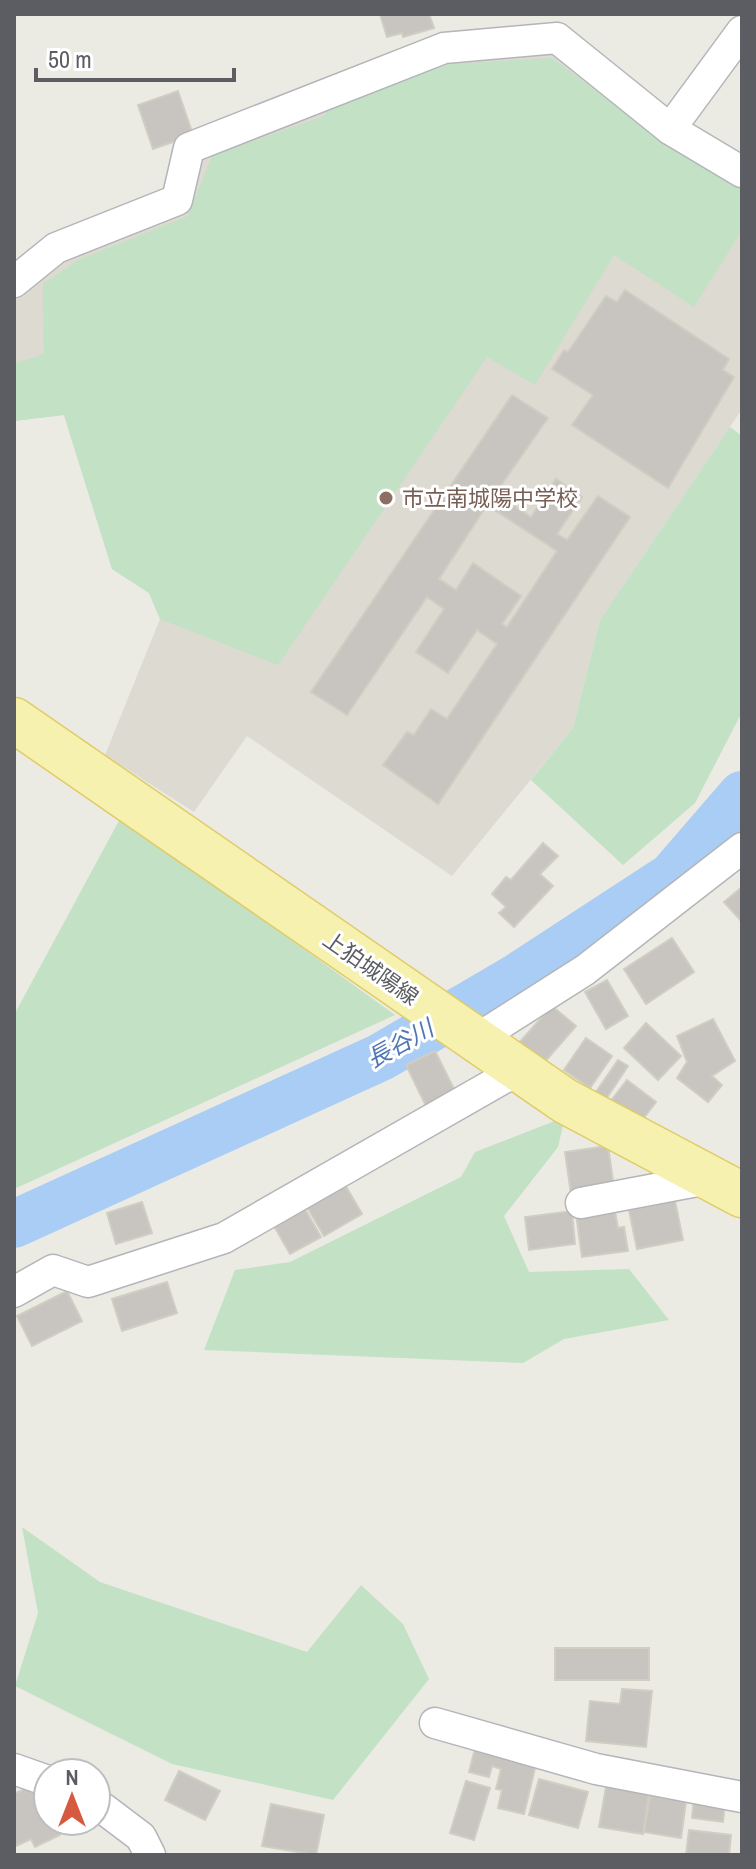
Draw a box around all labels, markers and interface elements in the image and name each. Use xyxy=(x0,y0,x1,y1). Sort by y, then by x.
scale bar xyxy=(36,32,234,82)
text: 50 m xyxy=(48,43,92,75)
place label: 市立南城陽中学校 xyxy=(402,483,578,513)
marker: 市立南城陽中学校 xyxy=(377,489,395,507)
street label: 上狛城陽線 xyxy=(317,924,425,1012)
water label: 長谷川 xyxy=(360,1010,441,1075)
north arrow xyxy=(32,1757,112,1837)
text: N xyxy=(65,1762,79,1792)

